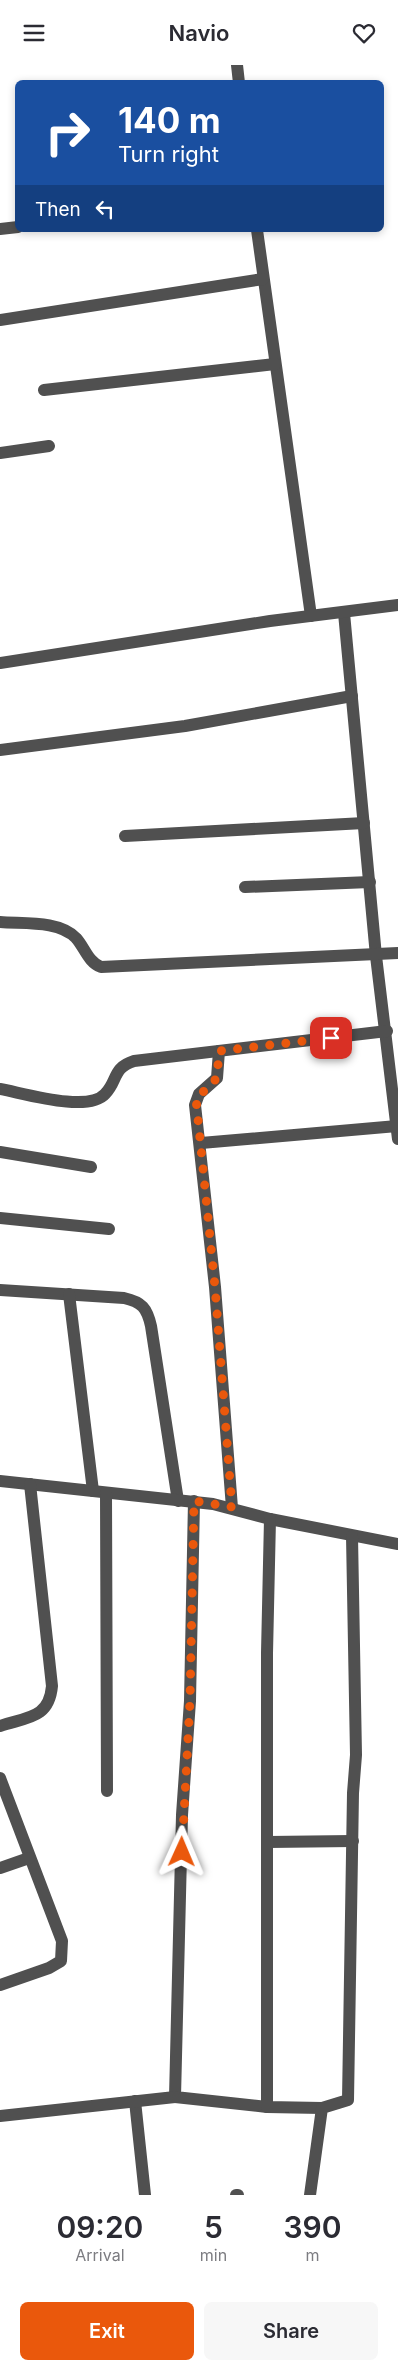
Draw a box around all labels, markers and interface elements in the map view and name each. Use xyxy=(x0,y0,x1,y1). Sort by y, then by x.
icon: menu xyxy=(20,19,48,47)
icon: heart xyxy=(350,19,378,47)
text: Navio xyxy=(168,20,230,46)
text: 140 m xyxy=(118,99,221,141)
icon: right xyxy=(35,100,100,165)
text: Turn right xyxy=(118,141,219,167)
icon: left xyxy=(91,195,119,223)
text: Then xyxy=(35,198,81,221)
pin xyxy=(310,1017,352,1059)
icon: arrive xyxy=(317,1024,345,1052)
position arrow xyxy=(155,1825,207,1877)
text: 09:20 xyxy=(56,2209,143,2245)
text: 5 xyxy=(204,2209,223,2245)
text: 390 xyxy=(284,2209,342,2245)
text: Arrival xyxy=(75,2245,125,2265)
text: min xyxy=(200,2245,227,2265)
text: m xyxy=(306,2245,320,2265)
button: Exit xyxy=(20,2302,194,2360)
button: Share xyxy=(204,2302,378,2360)

